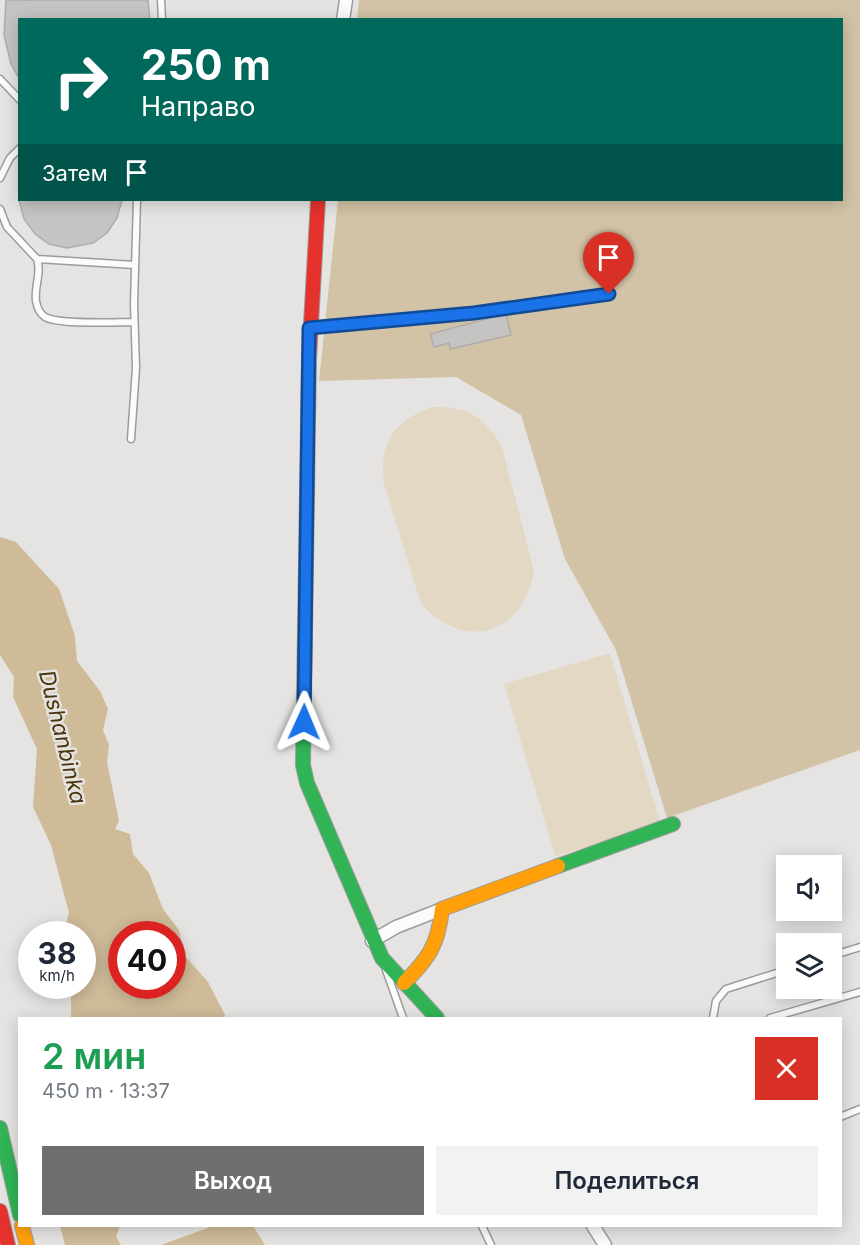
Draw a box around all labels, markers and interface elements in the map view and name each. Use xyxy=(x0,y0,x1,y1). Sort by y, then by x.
text: 250 m xyxy=(141,39,271,90)
icon: right xyxy=(42,42,120,120)
text: Направо xyxy=(141,90,256,123)
icon: arrive xyxy=(120,156,153,189)
text: Затем xyxy=(42,160,108,186)
pin xyxy=(583,232,634,294)
icon: arrive xyxy=(592,241,625,274)
water label: Dushanbinka xyxy=(34,667,92,807)
position arrow xyxy=(272,690,336,754)
map controls xyxy=(776,855,842,999)
button: sound xyxy=(776,855,842,921)
speed limit sign: 40 xyxy=(108,921,186,999)
button: layers xyxy=(776,933,842,999)
text: 38 xyxy=(38,935,76,971)
text: km/h xyxy=(39,966,75,985)
text: 2 мин xyxy=(42,1034,146,1078)
button: close xyxy=(755,1037,818,1100)
text: 450 m · 13:37 xyxy=(42,1079,170,1103)
button: Выход xyxy=(42,1146,424,1215)
button: Поделиться xyxy=(436,1146,818,1215)

